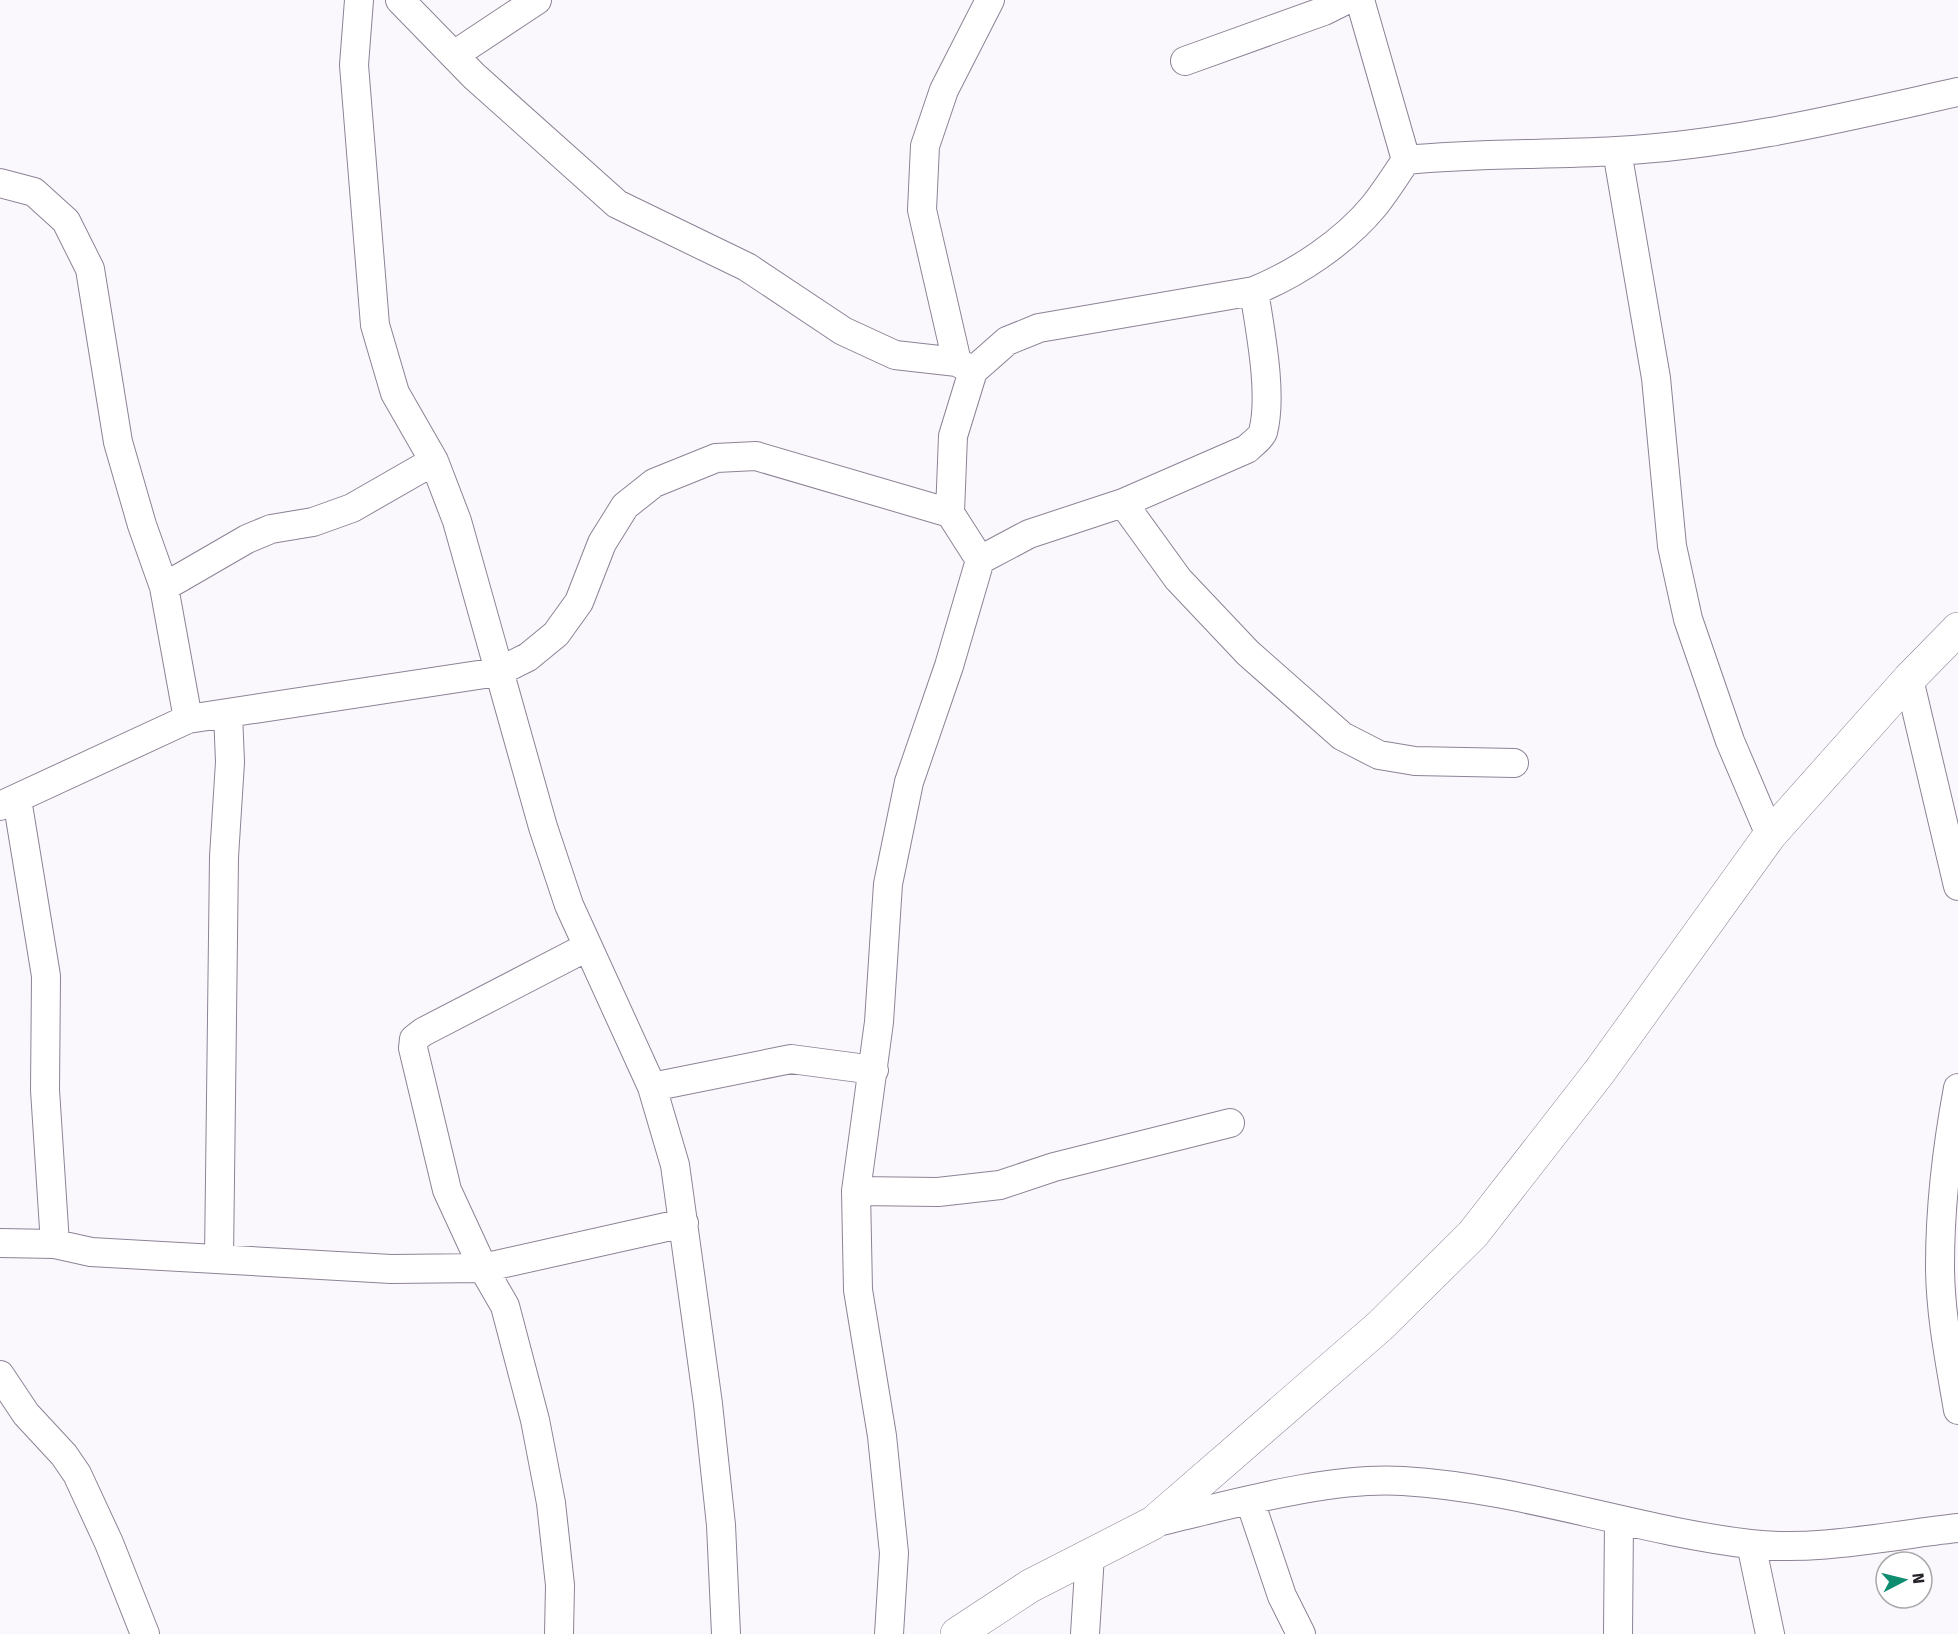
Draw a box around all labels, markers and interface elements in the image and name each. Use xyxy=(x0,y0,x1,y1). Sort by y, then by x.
north arrow xyxy=(1874,1550,1934,1610)
text: N xyxy=(1908,1572,1928,1585)

